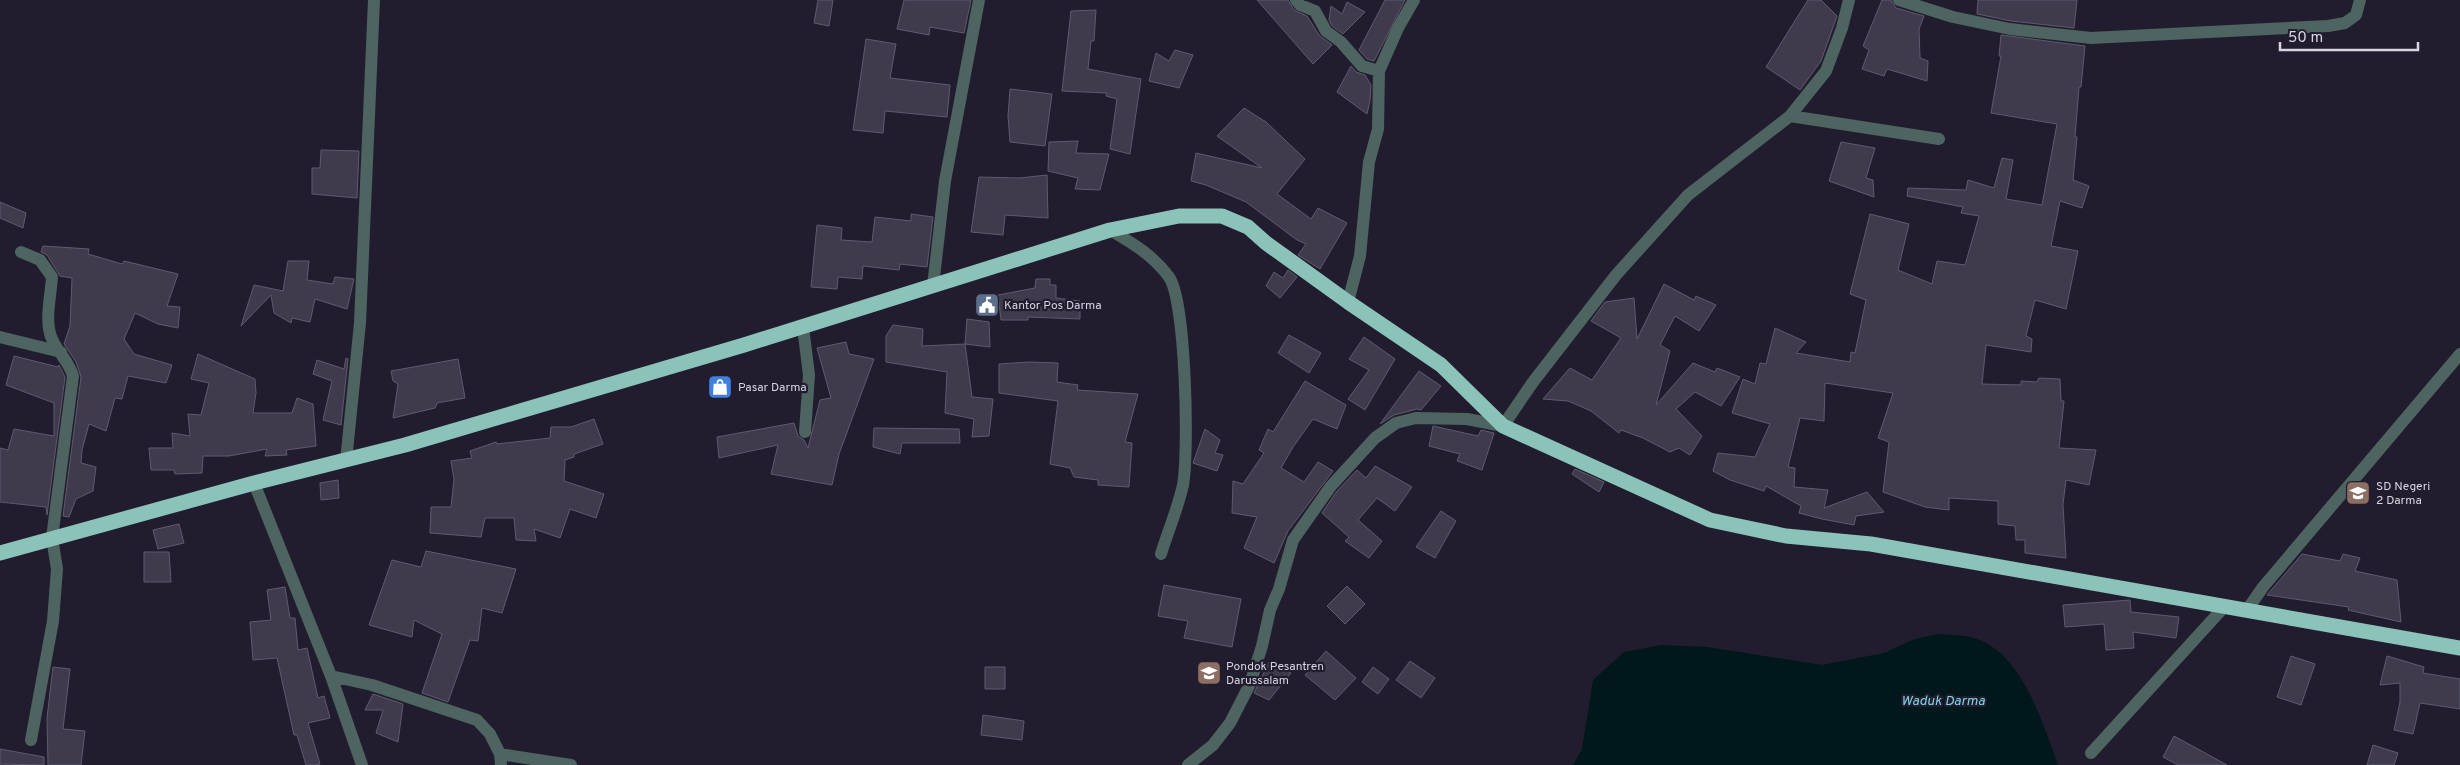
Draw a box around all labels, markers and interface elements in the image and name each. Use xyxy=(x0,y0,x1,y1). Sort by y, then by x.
scale bar xyxy=(2280,20,2418,52)
text: 50 m xyxy=(2288,29,2323,48)
public building icon: Kantor Pos Darma xyxy=(974,292,1000,318)
place label: Kantor Pos Darma xyxy=(1004,298,1102,314)
shop icon: Pasar Darma xyxy=(707,374,733,400)
place label: Pasar Darma xyxy=(738,380,807,396)
place label: SD Negeri 2 Darma xyxy=(2376,479,2430,509)
school or university icon: SD Negeri 2 Darma xyxy=(2345,480,2371,506)
place label: Pondok Pesantren Darussalam xyxy=(1226,659,1324,689)
school or university icon: Pondok Pesantren Darussalam xyxy=(1196,660,1222,686)
water label: Waduk Darma xyxy=(1901,693,1986,710)

